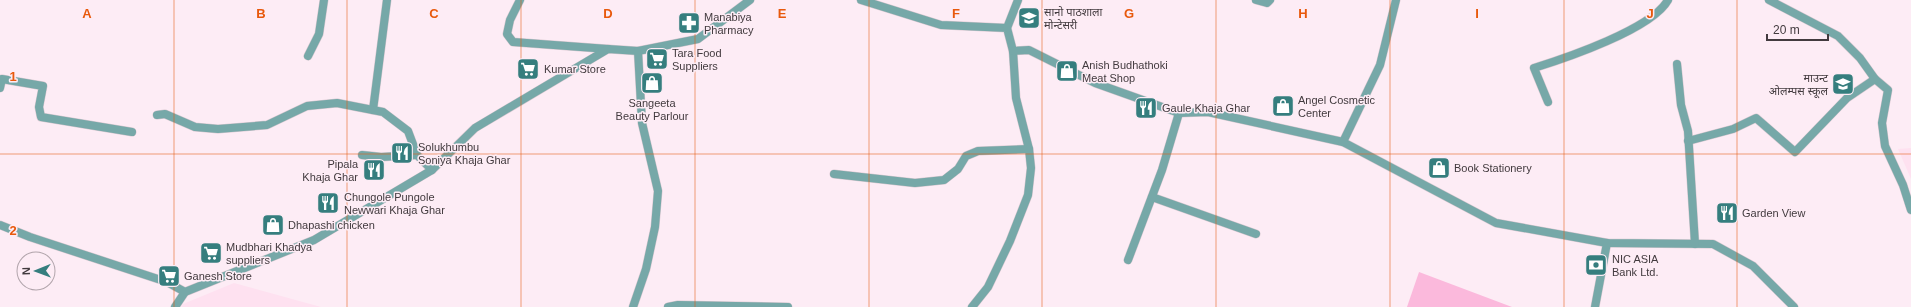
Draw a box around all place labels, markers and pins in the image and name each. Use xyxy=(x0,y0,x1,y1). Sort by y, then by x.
school or university icon: सानो पाठशाला मोन्टेसरी xyxy=(1016,5,1042,31)
place label: सानो पाठशाला मोन्टेसरी xyxy=(1044,6,1103,31)
pharmacy icon: Manabiya Pharmacy xyxy=(676,10,702,36)
place label: Manabiya Pharmacy xyxy=(704,11,754,36)
supermarket icon: Tara Food Suppliers xyxy=(644,46,670,72)
place label: Tara Food Suppliers xyxy=(672,47,722,72)
supermarket icon: Kumar Store xyxy=(515,56,541,82)
shop icon: Anish Budhathoki Meat Shop xyxy=(1054,58,1080,84)
place label: Anish Budhathoki Meat Shop xyxy=(1082,59,1168,84)
place label: Kumar Store xyxy=(544,63,606,75)
shop icon: Sangeeta Beauty Parlour xyxy=(639,70,665,96)
school or university icon: माउन्ट ओलम्पस स्कूल xyxy=(1830,71,1856,97)
place label: माउन्ट ओलम्पस स्कूल xyxy=(1769,72,1829,99)
shop icon: Angel Cosmetic Center xyxy=(1270,93,1296,119)
place label: Angel Cosmetic Center xyxy=(1298,94,1376,119)
restaurant icon: Gaule Khaja Ghar xyxy=(1133,95,1159,121)
place label: Sangeeta Beauty Parlour xyxy=(616,97,689,122)
place label: Gaule Khaja Ghar xyxy=(1162,102,1250,114)
restaurant icon: Solukhumbu Soniya Khaja Ghar xyxy=(389,140,415,166)
place label: Solukhumbu Soniya Khaja Ghar xyxy=(418,141,511,166)
shop icon: Book Stationery xyxy=(1426,155,1452,181)
restaurant icon: Pipala Khaja Ghar xyxy=(361,157,387,183)
place label: Pipala Khaja Ghar xyxy=(302,158,359,183)
place label: Book Stationery xyxy=(1454,162,1532,174)
restaurant icon: Chungole Pungole Newwari Khaja Ghar xyxy=(315,190,341,216)
place label: Chungole Pungole Newwari Khaja Ghar xyxy=(344,191,445,216)
restaurant icon: Garden View xyxy=(1714,200,1740,226)
place label: Garden View xyxy=(1742,207,1805,219)
shop icon: Dhapashi chicken xyxy=(260,212,286,238)
place label: Dhapashi chicken xyxy=(288,219,375,231)
supermarket icon: Mudbhari Khadya suppliers xyxy=(198,240,224,266)
place label: Mudbhari Khadya suppliers xyxy=(226,241,313,266)
bank icon: NIC ASIA Bank Ltd. xyxy=(1583,252,1609,278)
place label: NIC ASIA Bank Ltd. xyxy=(1612,253,1659,278)
supermarket icon: Ganesh Store xyxy=(156,263,182,289)
place label: Ganesh Store xyxy=(184,270,252,282)

